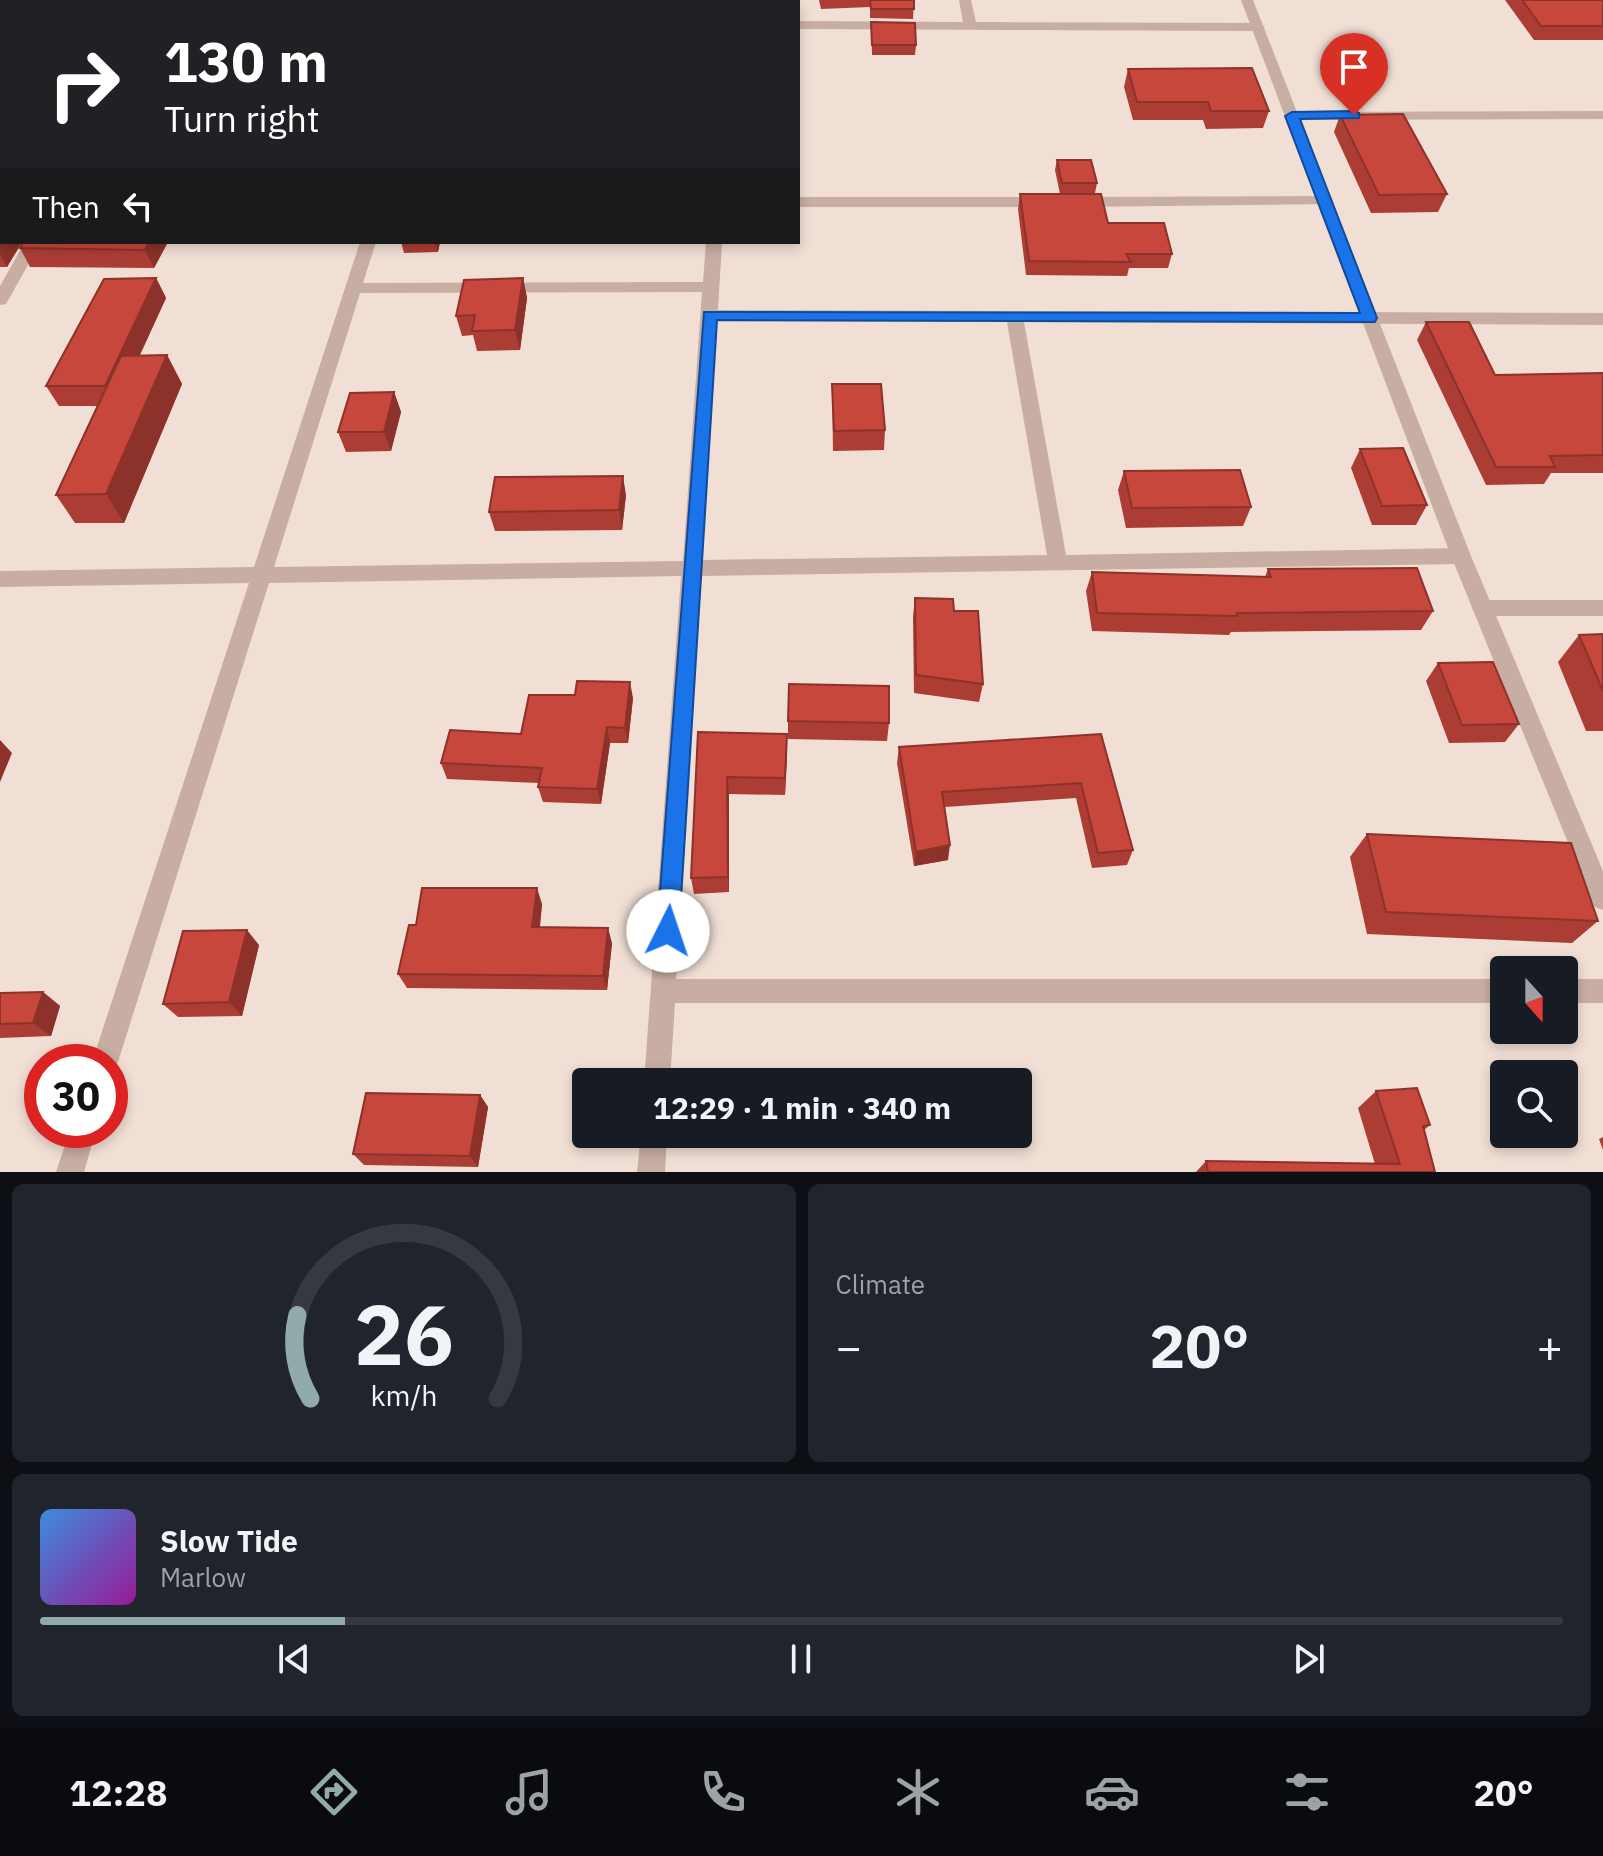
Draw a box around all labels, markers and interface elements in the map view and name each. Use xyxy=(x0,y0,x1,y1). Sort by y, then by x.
text: 130 m xyxy=(164,25,328,97)
icon: right xyxy=(32,32,136,136)
pin xyxy=(1320,33,1388,115)
icon: arrive xyxy=(1332,45,1376,89)
text: Turn right xyxy=(164,95,320,142)
icon: left xyxy=(116,184,160,228)
text: Then xyxy=(32,187,100,226)
position arrow xyxy=(626,889,710,973)
north arrow xyxy=(1490,956,1578,1044)
map controls xyxy=(1490,956,1578,1148)
speed limit sign: 30 xyxy=(24,1044,128,1148)
button: search xyxy=(1490,1060,1578,1148)
text: 12:29 · 1 min · 340 m xyxy=(653,1088,951,1127)
text: Climate xyxy=(836,1267,925,1301)
text: 26 xyxy=(354,1280,454,1388)
text: 20° xyxy=(1149,1306,1249,1385)
text: − xyxy=(836,1318,862,1375)
text: + xyxy=(1537,1318,1563,1375)
text: km/h xyxy=(370,1377,437,1414)
text: Slow Tide xyxy=(160,1521,298,1560)
text: Marlow xyxy=(160,1560,246,1594)
icon: previous xyxy=(272,1637,316,1681)
icon: pause xyxy=(779,1637,823,1681)
icon: next xyxy=(1287,1637,1331,1681)
icon: directions xyxy=(306,1764,362,1820)
icon: music xyxy=(501,1764,557,1820)
icon: phone xyxy=(695,1764,751,1820)
icon: climate xyxy=(890,1764,946,1820)
icon: car xyxy=(1084,1764,1140,1820)
icon: filters xyxy=(1279,1764,1335,1820)
text: 12:28 xyxy=(69,1769,168,1816)
text: 20° xyxy=(1474,1769,1534,1816)

